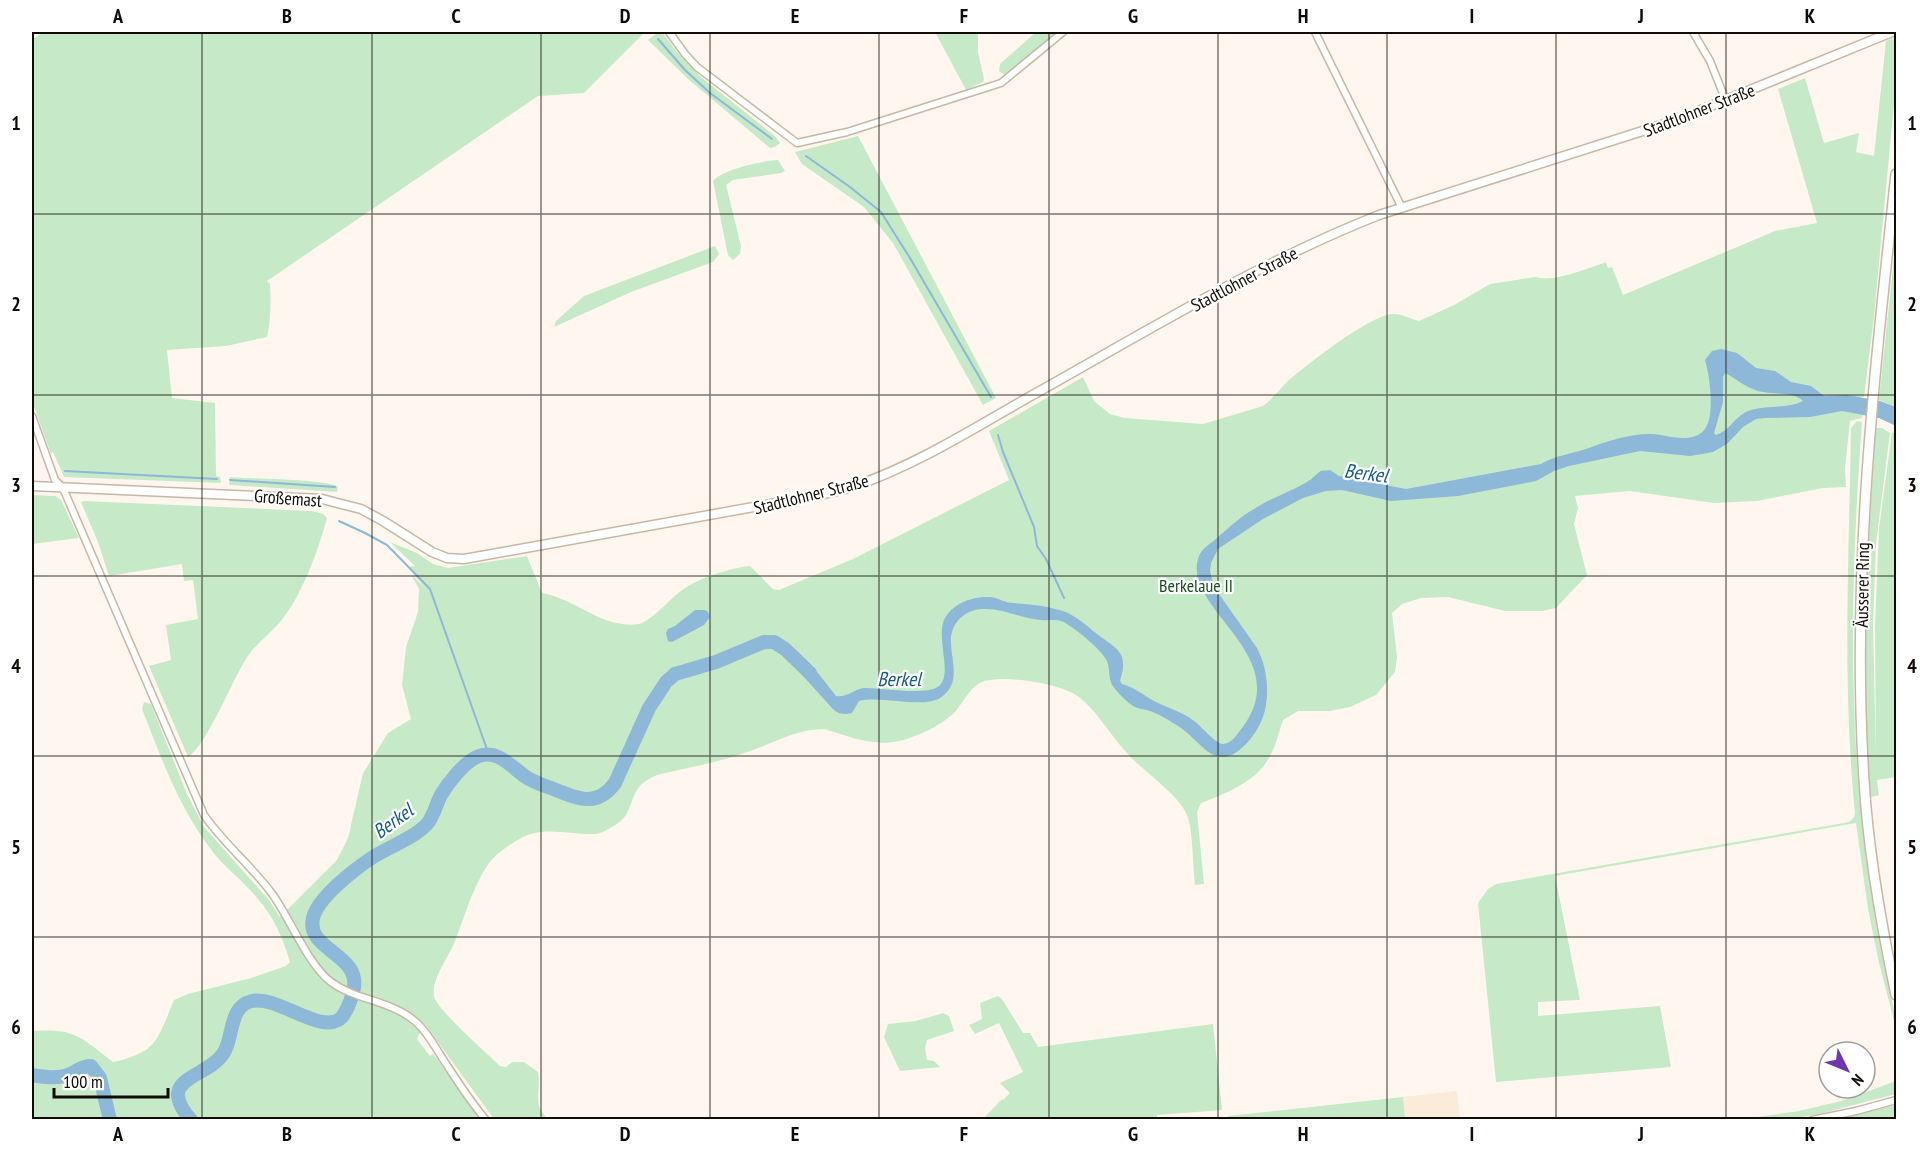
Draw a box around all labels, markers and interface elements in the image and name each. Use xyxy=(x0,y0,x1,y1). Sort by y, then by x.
text: A xyxy=(112,3,124,29)
text: B xyxy=(282,3,292,29)
text: C xyxy=(451,3,461,29)
text: D xyxy=(620,3,631,29)
text: E xyxy=(791,3,799,29)
text: F xyxy=(960,3,968,29)
text: G xyxy=(1128,3,1138,29)
text: H xyxy=(1298,3,1308,29)
text: I xyxy=(1470,3,1474,29)
text: J xyxy=(1637,3,1644,29)
text: K xyxy=(1805,3,1816,29)
street label: Stadtlohner Straße xyxy=(1640,78,1758,142)
text: 1 xyxy=(11,110,21,136)
text: 1 xyxy=(1907,110,1917,136)
street label: Stadtlohner Straße xyxy=(1187,241,1301,317)
text: 2 xyxy=(11,291,21,317)
text: 2 xyxy=(1907,291,1917,317)
water label: Berkel xyxy=(1343,457,1392,489)
street label: Stadtlohner Straße xyxy=(751,469,871,519)
text: 3 xyxy=(11,472,21,498)
text: 3 xyxy=(1907,472,1917,498)
street label: Großemast xyxy=(253,484,323,512)
street label: Äusserer Ring xyxy=(1850,542,1874,628)
park label: Berkelaue II xyxy=(1159,574,1233,597)
text: 4 xyxy=(11,653,21,679)
text: 4 xyxy=(1907,653,1917,679)
water label: Berkel xyxy=(877,666,923,692)
water label: Berkel xyxy=(368,796,420,844)
text: 5 xyxy=(11,834,21,860)
text: 5 xyxy=(1907,834,1917,860)
text: 6 xyxy=(11,1014,21,1040)
text: 6 xyxy=(1907,1014,1917,1040)
north arrow xyxy=(1817,1040,1877,1100)
scale bar xyxy=(54,1061,168,1099)
text: 100 m xyxy=(63,1070,103,1093)
text: N xyxy=(1848,1070,1868,1090)
text: A xyxy=(112,1121,124,1147)
text: B xyxy=(282,1121,292,1147)
text: C xyxy=(451,1121,461,1147)
text: D xyxy=(620,1121,631,1147)
text: E xyxy=(791,1121,799,1147)
text: F xyxy=(960,1121,968,1147)
text: G xyxy=(1128,1121,1138,1147)
text: H xyxy=(1298,1121,1308,1147)
text: I xyxy=(1470,1121,1474,1147)
text: J xyxy=(1637,1121,1644,1147)
text: K xyxy=(1805,1121,1816,1147)

